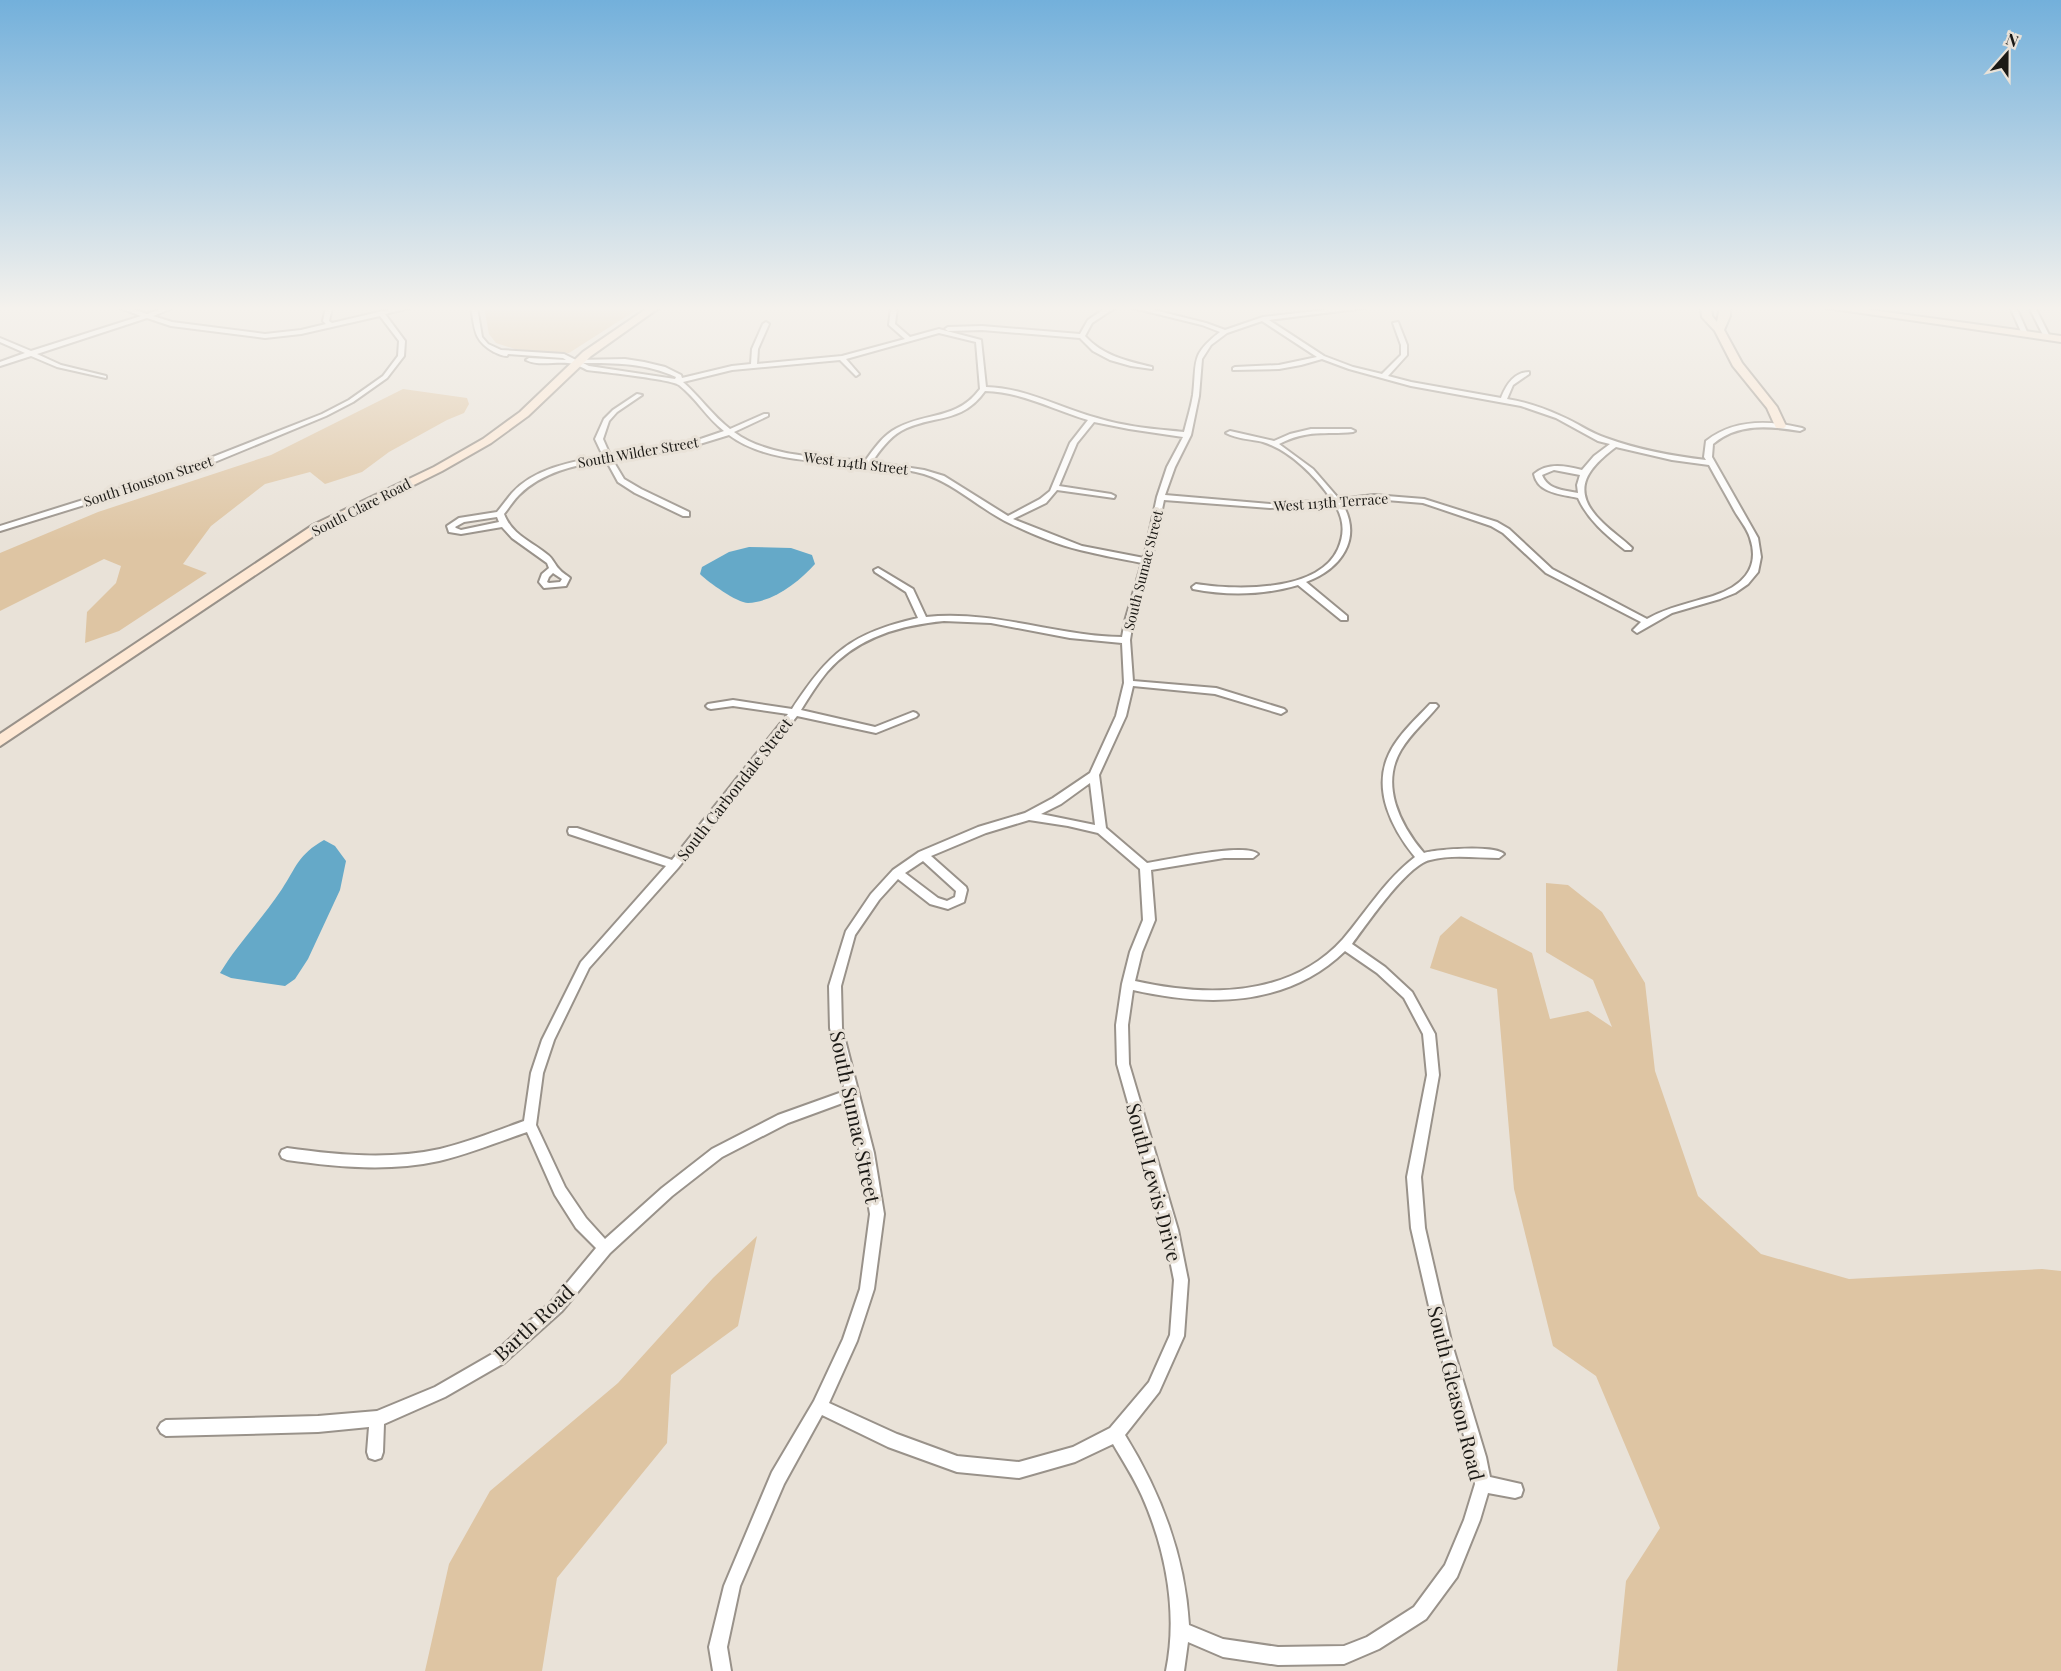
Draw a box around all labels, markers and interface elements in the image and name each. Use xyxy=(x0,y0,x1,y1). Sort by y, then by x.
north arrow xyxy=(1977,24,2037,84)
text: N xyxy=(2003,28,2022,52)
street label: South Wilder Street xyxy=(576,432,701,472)
street label: West 114th Street xyxy=(802,447,910,479)
street label: South Houston Street xyxy=(81,451,216,511)
street label: South Clare Road xyxy=(308,474,414,540)
street label: West 113th Terrace xyxy=(1272,489,1389,516)
street label: South Sumac Street xyxy=(1119,507,1167,632)
street label: South Carbondale Street xyxy=(672,713,797,865)
street label: South Sumac Street xyxy=(825,1028,888,1207)
street label: South Lewis Drive xyxy=(1121,1100,1189,1264)
street label: Barth Road xyxy=(487,1278,579,1366)
street label: South Gleason Road xyxy=(1422,1303,1492,1484)

